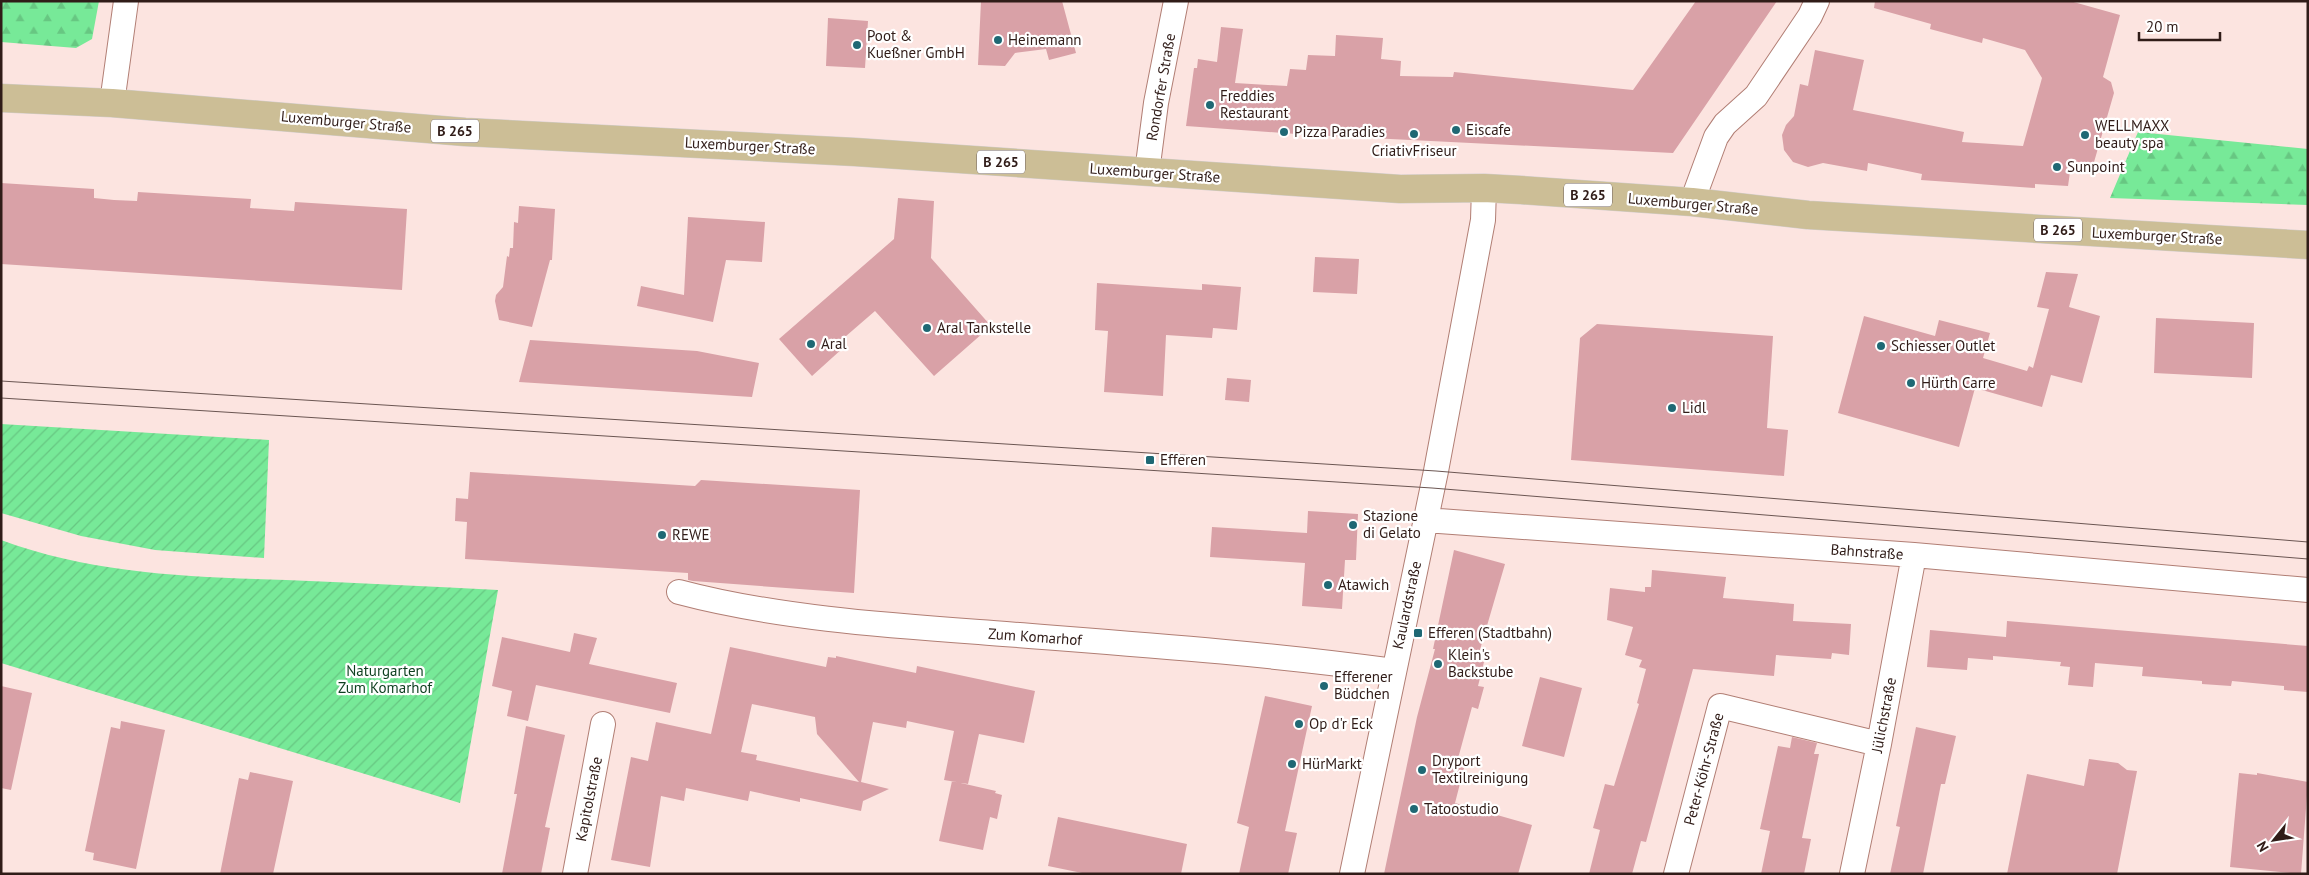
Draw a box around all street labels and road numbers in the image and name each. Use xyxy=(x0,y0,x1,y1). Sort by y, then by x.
street label: Rondorfer Straße xyxy=(1142,32,1179,142)
street label: Luxemburger Straße xyxy=(280,106,412,137)
road number: B 265 xyxy=(431,120,479,142)
street label: Luxemburger Straße xyxy=(684,133,816,158)
road number: B 265 xyxy=(977,150,1025,173)
street label: Luxemburger Straße xyxy=(1089,158,1221,187)
road number: B 265 xyxy=(1564,184,1612,206)
street label: Luxemburger Straße xyxy=(1627,188,1759,219)
road number: B 265 xyxy=(2034,218,2082,242)
street label: Luxemburger Straße xyxy=(2091,223,2223,248)
street label: Bahnstraße xyxy=(1830,539,1904,564)
street label: Kaulardstraße xyxy=(1388,559,1425,651)
street label: Zum Komarhof xyxy=(987,624,1084,649)
street label: Jülichstraße xyxy=(1867,676,1900,755)
street label: Peter-Köhr-Straße xyxy=(1679,710,1728,827)
street label: Kapitolstraße xyxy=(571,755,606,843)

